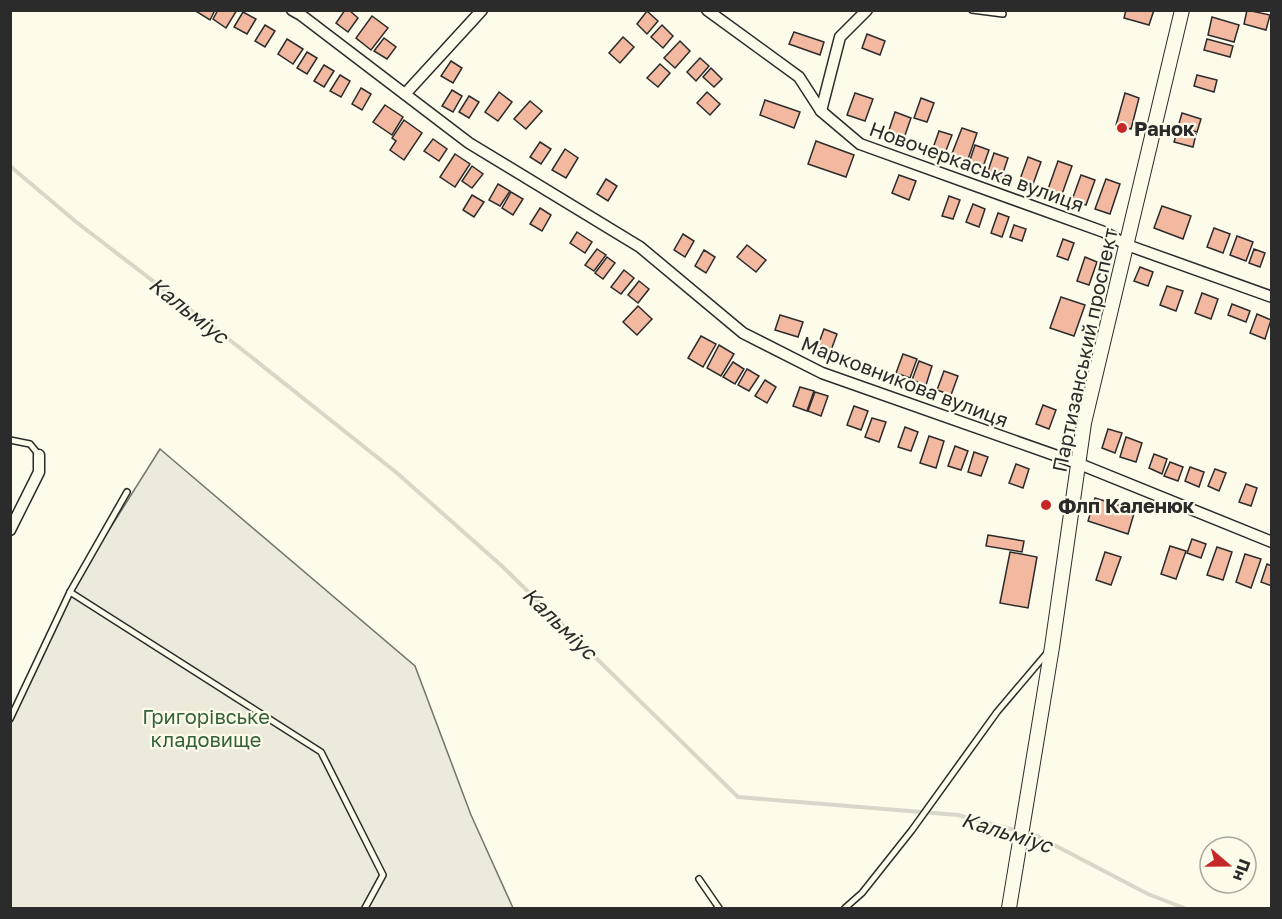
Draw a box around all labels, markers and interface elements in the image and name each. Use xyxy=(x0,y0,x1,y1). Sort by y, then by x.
street label: Новочеркаська вулиця xyxy=(866,116,1088,216)
place label: Ранок xyxy=(1134,116,1195,140)
marker: Ранок xyxy=(1115,121,1129,135)
street label: Партизанський проспект xyxy=(1046,226,1122,474)
water label: Кальміус xyxy=(144,271,235,350)
street label: Марковникова вулиця xyxy=(798,330,1012,432)
place label: Флп Каленюк xyxy=(1058,493,1195,517)
marker: Флп Каленюк xyxy=(1039,498,1053,512)
water label: Кальміус xyxy=(517,581,604,666)
park label: Григорівське кладовище xyxy=(142,704,270,751)
water label: Кальміус xyxy=(959,806,1057,859)
north arrow xyxy=(1198,835,1258,895)
text: Пн xyxy=(1229,856,1255,884)

